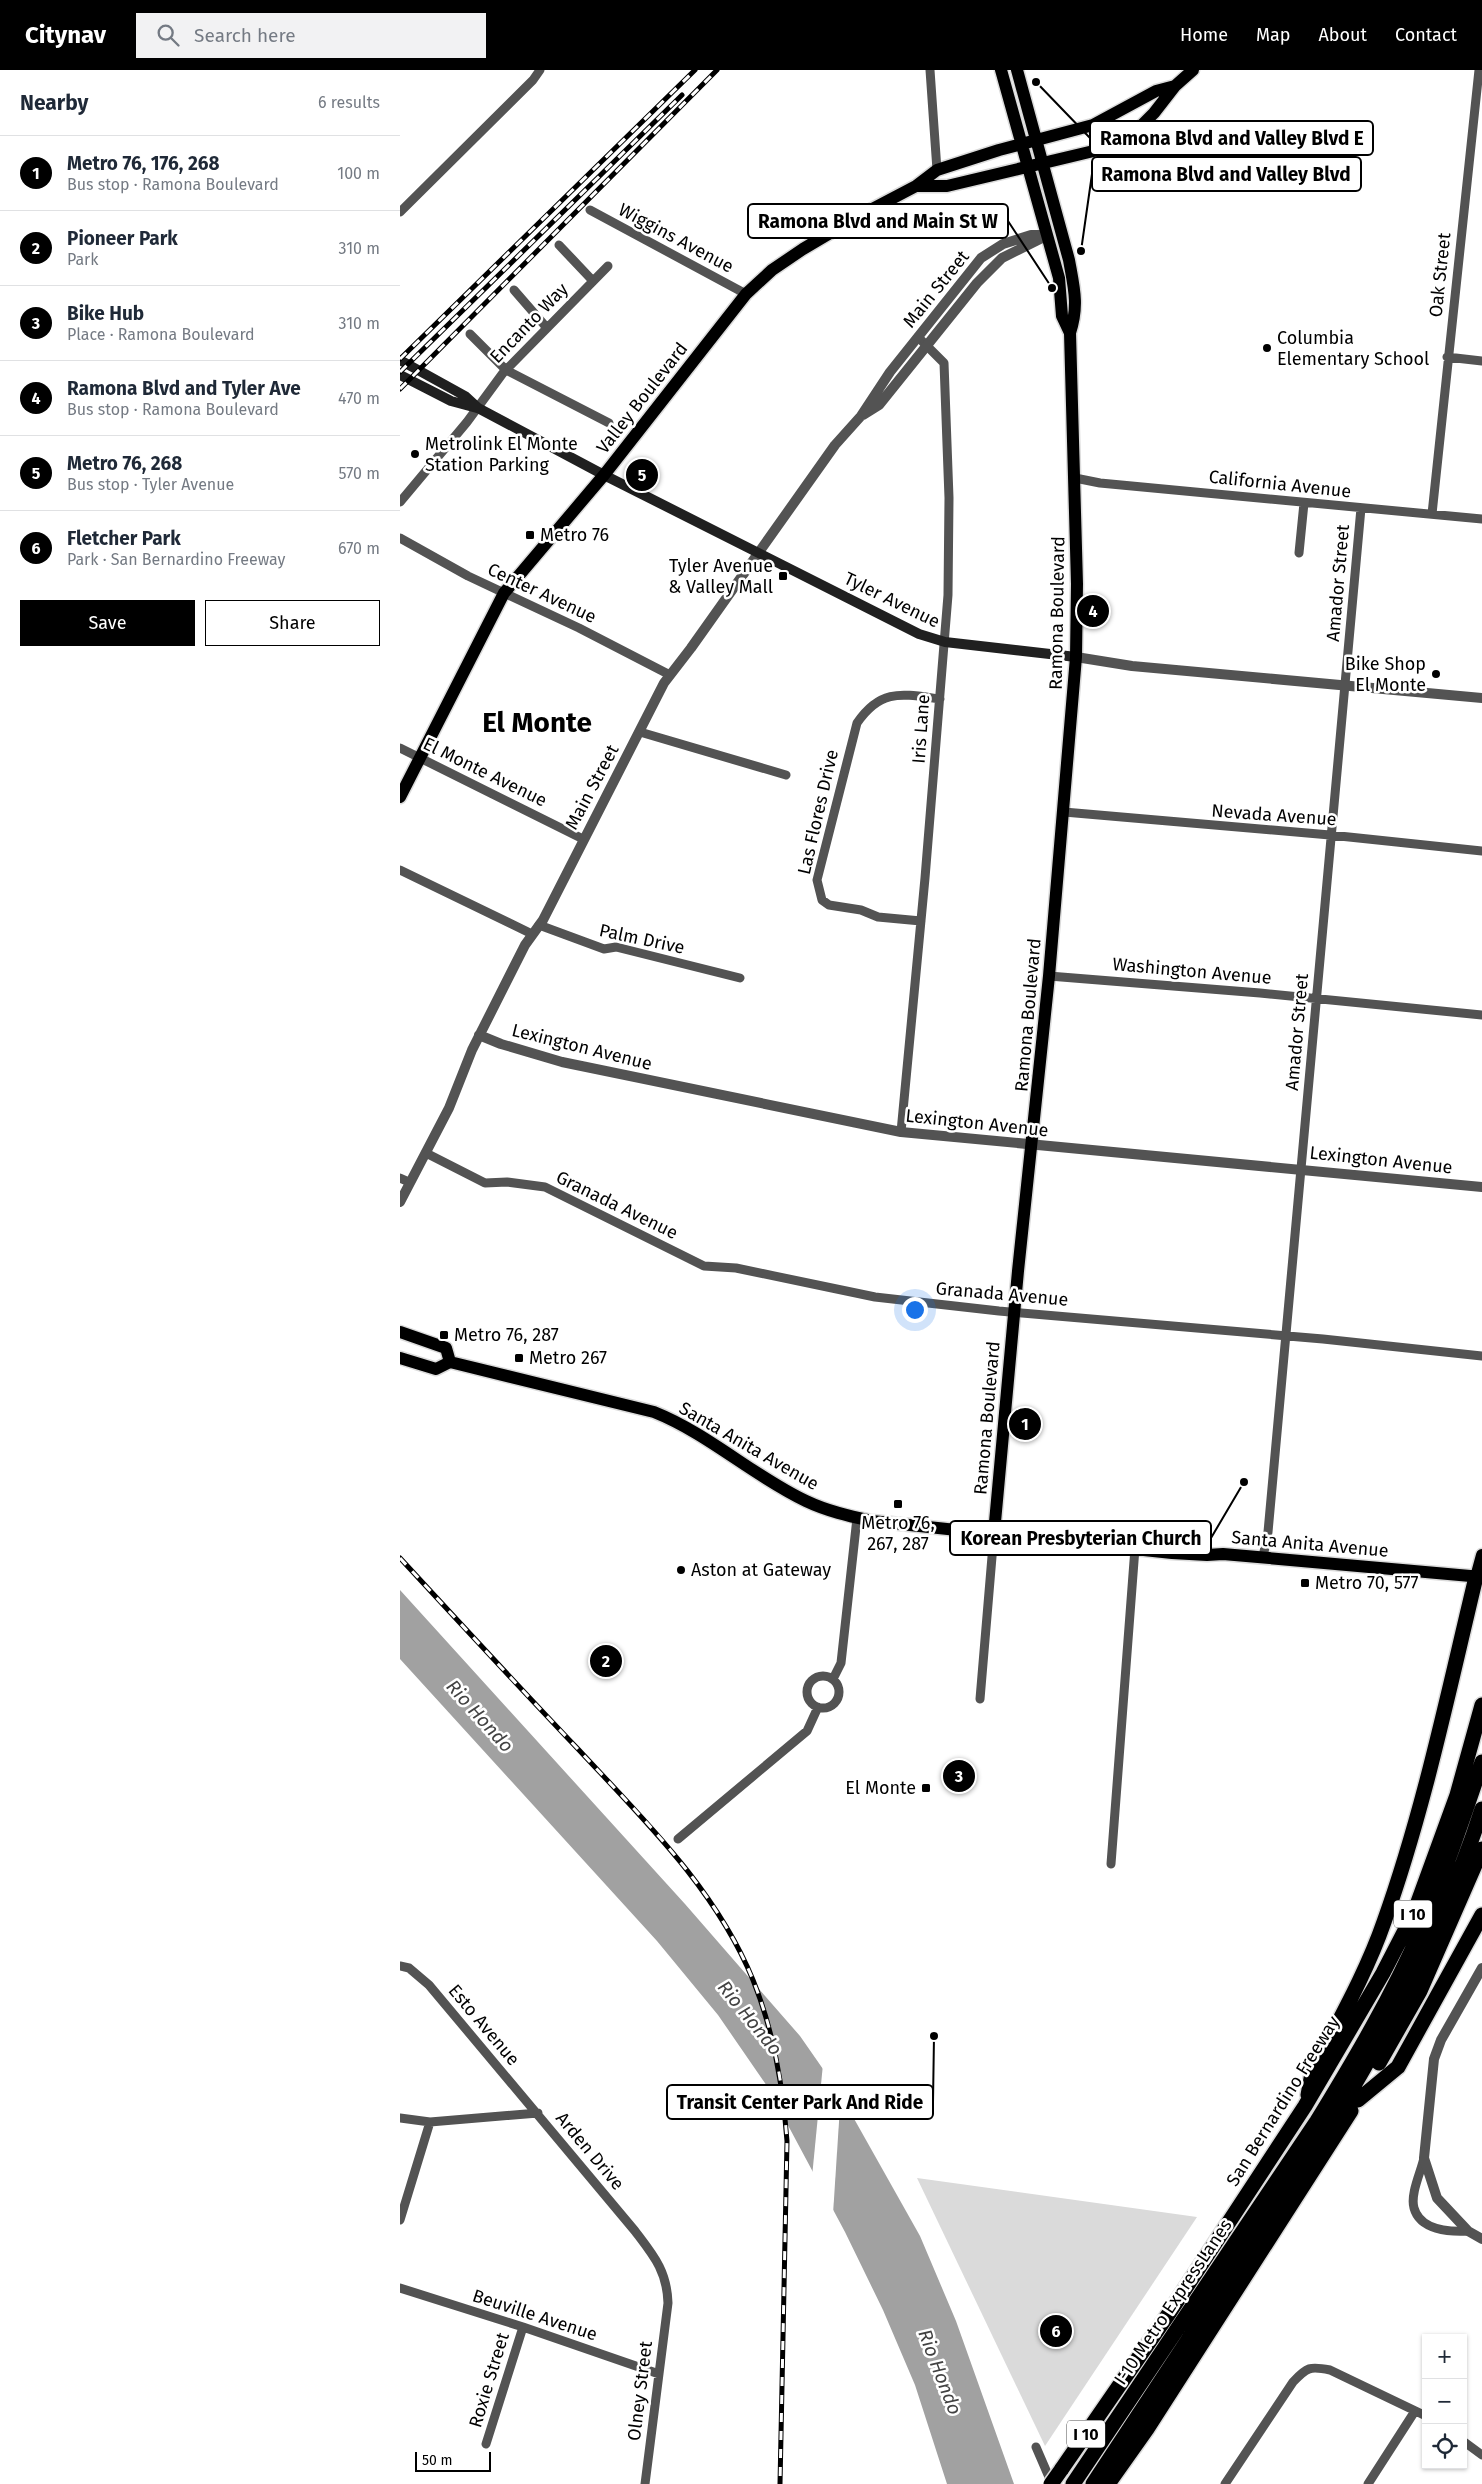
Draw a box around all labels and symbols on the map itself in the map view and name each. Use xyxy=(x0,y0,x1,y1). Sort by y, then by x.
callout: Ramona Blvd and Valley Blvd E xyxy=(1090,121,1373,155)
text: Ramona Blvd and Valley Blvd E xyxy=(1100,127,1364,150)
callout: Ramona Blvd and Valley Blvd xyxy=(1092,157,1361,191)
text: Ramona Blvd and Valley Blvd xyxy=(1101,163,1351,186)
street label: Wiggins Avenue xyxy=(615,198,737,278)
callout: Ramona Blvd and Main St W xyxy=(748,204,1008,238)
text: Ramona Blvd and Main St W xyxy=(758,210,998,233)
street label: Oak Street xyxy=(1425,231,1455,318)
street label: Main Street xyxy=(898,246,974,332)
street label: Encanto Way xyxy=(485,278,573,368)
place label: Columbia Elementary School xyxy=(1277,327,1429,370)
street label: Valley Boulevard xyxy=(592,338,692,458)
marker: Columbia Elementary School xyxy=(1261,342,1273,354)
place label: Metrolink El Monte Station Parking xyxy=(425,433,578,476)
marker: Metrolink El Monte Station Parking xyxy=(409,448,421,460)
pin: 5 xyxy=(626,456,658,494)
street label: California Avenue xyxy=(1208,466,1352,502)
street label: Amador Street xyxy=(1322,523,1354,642)
place label: Metro 76 xyxy=(540,524,609,546)
marker: Metro 76 xyxy=(524,529,536,541)
street label: Ramona Boulevard xyxy=(1045,536,1069,690)
place label: Tyler Avenue & Valley Mall xyxy=(668,555,773,598)
street label: Center Avenue xyxy=(484,558,600,628)
street label: Tyler Avenue xyxy=(840,567,944,633)
marker: Tyler Avenue & Valley Mall xyxy=(777,570,789,582)
pin: 4 xyxy=(1077,592,1109,630)
place label: Bike Shop El Monte xyxy=(1345,653,1426,696)
marker: Bike Shop El Monte xyxy=(1430,668,1442,680)
street label: Iris Lane xyxy=(908,694,934,764)
district label: El Monte xyxy=(482,706,592,739)
street label: El Monte Avenue xyxy=(419,732,551,812)
street label: Main Street xyxy=(560,740,624,833)
street label: Las Flores Drive xyxy=(793,747,843,877)
street label: Nevada Avenue xyxy=(1211,800,1337,830)
street label: Palm Drive xyxy=(597,919,687,959)
street label: Ramona Boulevard xyxy=(1010,937,1046,1093)
street label: Washington Avenue xyxy=(1112,953,1272,989)
street label: Amador Street xyxy=(1281,972,1313,1091)
street label: Lexington Avenue xyxy=(510,1019,654,1075)
street label: Lexington Avenue xyxy=(904,1105,1050,1141)
street label: Lexington Avenue xyxy=(1308,1142,1454,1178)
street label: Granada Avenue xyxy=(552,1166,682,1244)
street label: Granada Avenue xyxy=(935,1277,1069,1311)
your location xyxy=(902,1297,928,1323)
place label: Metro 76, 287 xyxy=(454,1324,559,1346)
marker: Metro 76, 287 xyxy=(438,1329,450,1341)
street label: Ramona Boulevard xyxy=(969,1340,1005,1496)
place label: Metro 267 xyxy=(529,1347,607,1369)
marker: Metro 267 xyxy=(513,1352,525,1364)
street label: Santa Anita Avenue xyxy=(675,1397,823,1495)
pin: 1 xyxy=(1009,1405,1041,1443)
marker: Metro 76, 267, 287 xyxy=(892,1498,904,1510)
place label: Metro 76, 267, 287 xyxy=(861,1512,935,1555)
callout: Korean Presbyterian Church xyxy=(950,1521,1211,1555)
street label: Santa Anita Avenue xyxy=(1230,1526,1390,1562)
text: Korean Presbyterian Church xyxy=(961,1527,1201,1550)
place label: Aston at Gateway xyxy=(691,1559,831,1581)
marker: Aston at Gateway xyxy=(675,1564,687,1576)
place label: Metro 70, 577 xyxy=(1315,1572,1418,1594)
marker: Metro 70, 577 xyxy=(1299,1577,1311,1589)
pin: 2 xyxy=(590,1642,622,1680)
water label: Rio Hondo xyxy=(441,1675,519,1757)
pin: 3 xyxy=(943,1757,975,1795)
place label: El Monte xyxy=(845,1777,916,1799)
marker: El Monte xyxy=(920,1782,932,1794)
road number: I 10 xyxy=(1394,1900,1432,1928)
water label: Rio Hondo xyxy=(713,1976,787,2060)
street label: Esto Avenue xyxy=(444,1980,524,2070)
street label: San Bernardino Freeway xyxy=(1222,2012,1344,2190)
callout: Transit Center Park And Ride xyxy=(667,2085,933,2119)
text: Transit Center Park And Ride xyxy=(677,2091,923,2114)
street label: Arden Drive xyxy=(551,2108,629,2194)
street label: I-10 Metro ExpressLanes xyxy=(1109,2215,1237,2389)
street label: Beuville Avenue xyxy=(470,2284,600,2346)
pin: 6 xyxy=(1040,2312,1072,2350)
water label: Rio Hondo xyxy=(913,2326,967,2418)
street label: Roxie Street xyxy=(464,2329,514,2430)
street label: Olney Street xyxy=(623,2339,657,2442)
road number: I 10 xyxy=(1067,2420,1105,2448)
scale bar xyxy=(415,2449,491,2472)

